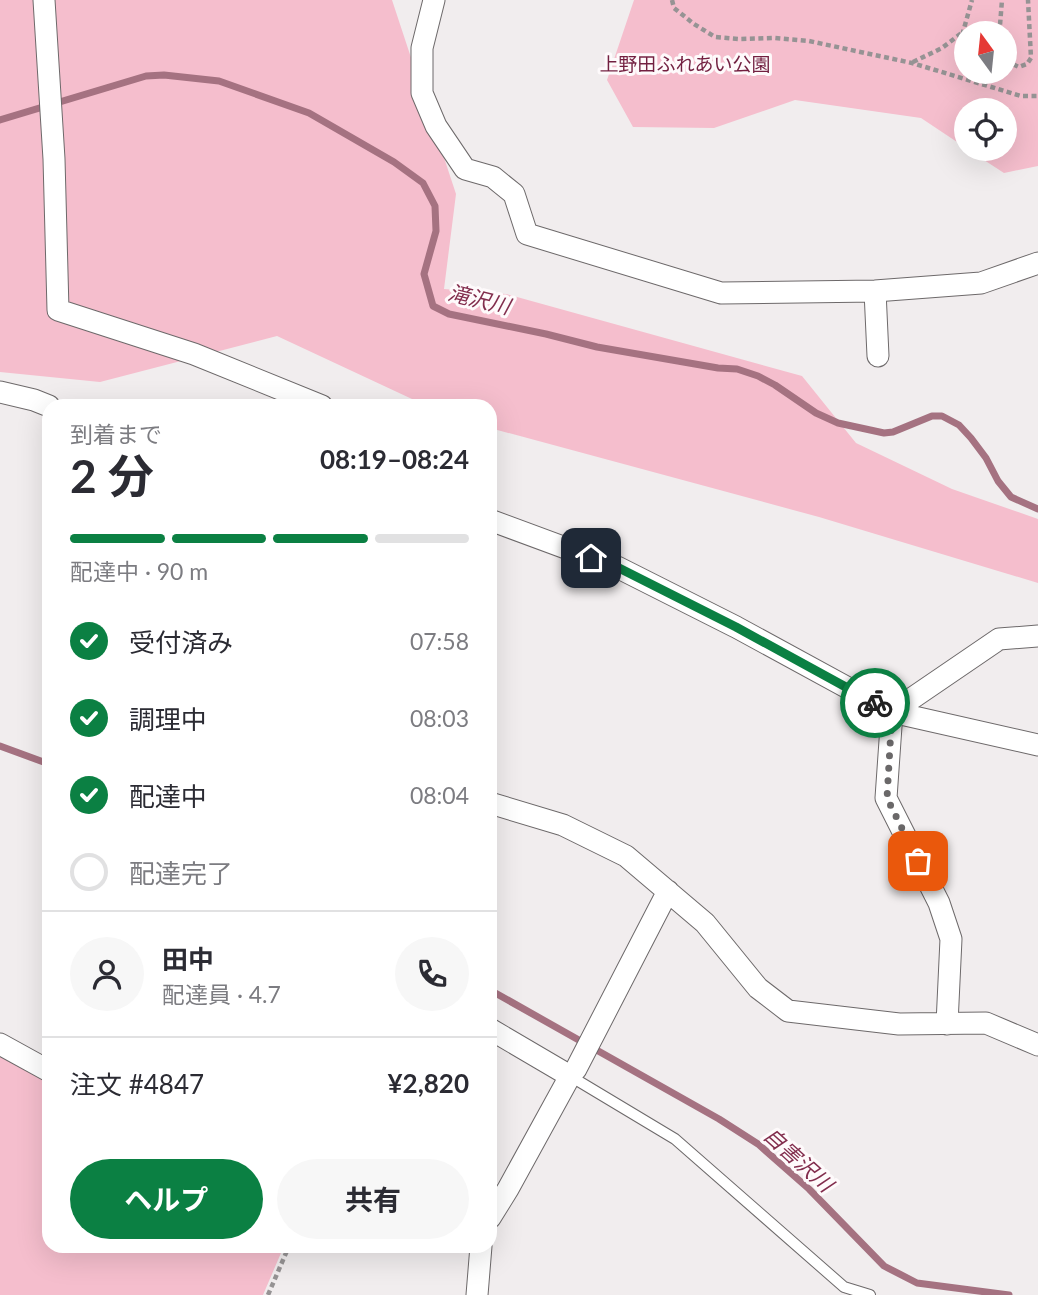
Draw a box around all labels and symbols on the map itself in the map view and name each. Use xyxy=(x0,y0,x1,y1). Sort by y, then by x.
north arrow xyxy=(954,21,1017,84)
park label: 上野田ふれあい公園 xyxy=(599,52,771,75)
water label: 滝沢川 xyxy=(446,279,515,319)
pin xyxy=(561,528,621,588)
courier xyxy=(840,668,910,738)
pin xyxy=(888,831,948,891)
water label: 自害沢川 xyxy=(759,1121,840,1198)

